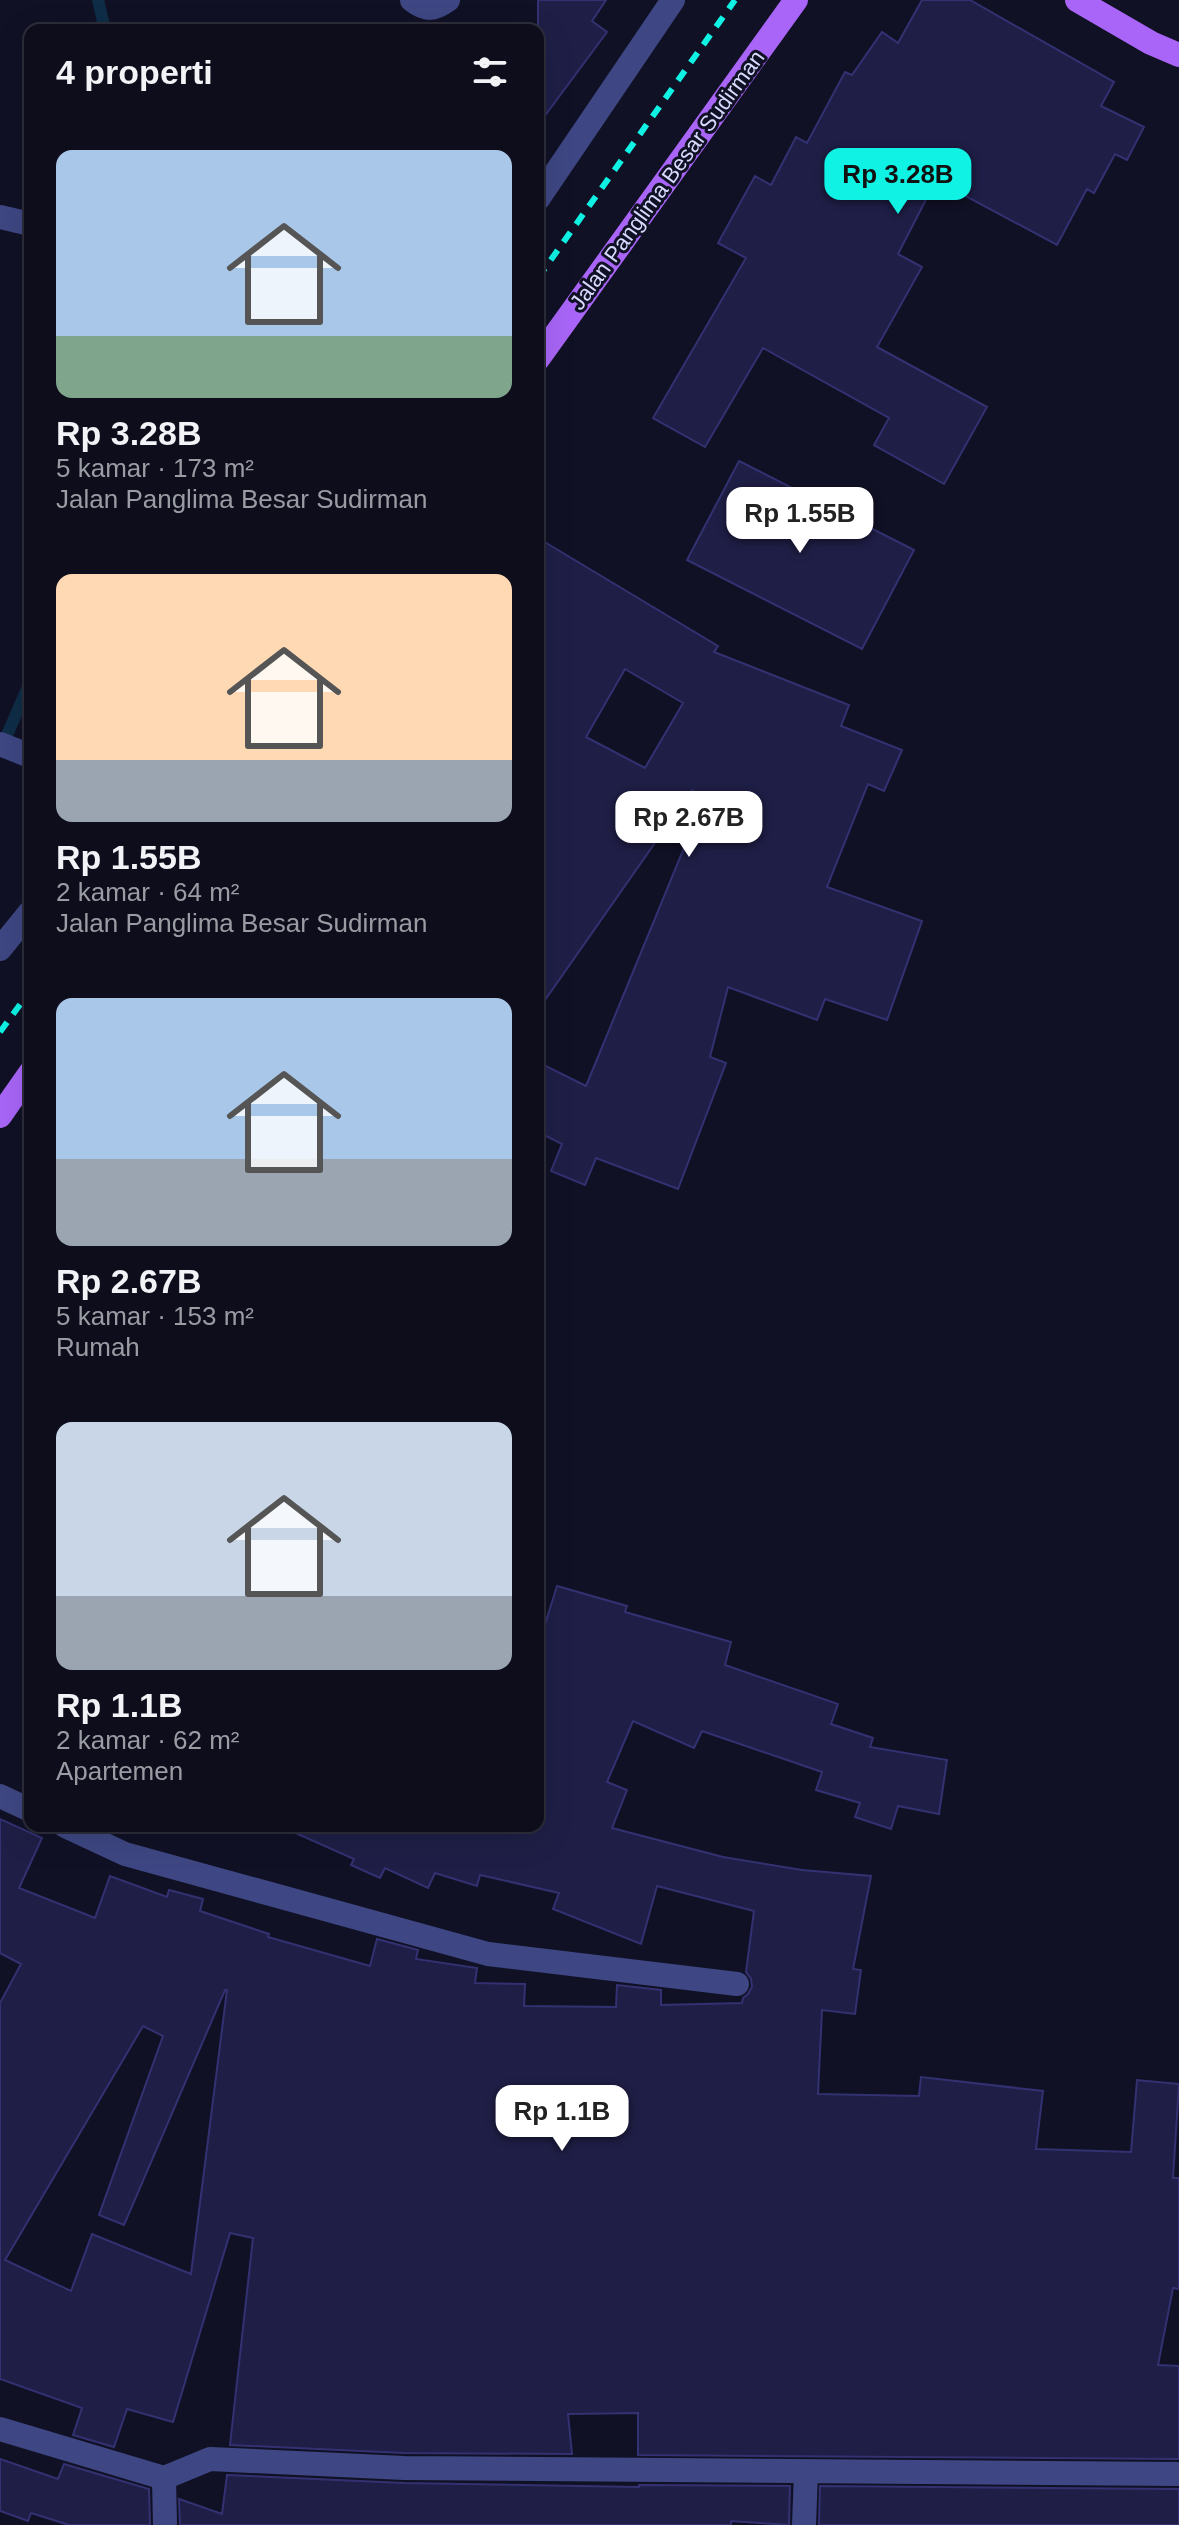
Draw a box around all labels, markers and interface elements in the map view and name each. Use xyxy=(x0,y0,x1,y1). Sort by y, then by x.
street label: Jalan Panglima Besar Sudirman xyxy=(565,46,769,314)
icon: filters xyxy=(468,50,512,94)
text: 4 properti xyxy=(56,53,213,91)
pin: Rp 3.28B xyxy=(815,148,981,216)
text: Rp 3.28B xyxy=(842,159,954,189)
icon: home xyxy=(212,202,356,346)
text: Rp 3.28B xyxy=(56,414,202,452)
text: 5 kamar · 173 m² xyxy=(56,453,254,483)
text: Jalan Panglima Besar Sudirman xyxy=(56,484,427,514)
pin: Rp 1.55B xyxy=(717,487,883,555)
text: Rp 1.55B xyxy=(744,498,856,528)
icon: home xyxy=(212,626,356,770)
pin: Rp 2.67B xyxy=(606,791,772,859)
text: Rp 2.67B xyxy=(633,802,745,832)
text: Rp 1.55B xyxy=(56,838,202,876)
text: 2 kamar · 64 m² xyxy=(56,877,240,907)
text: Jalan Panglima Besar Sudirman xyxy=(56,908,427,938)
icon: home xyxy=(212,1050,356,1194)
text: Rp 2.67B xyxy=(56,1262,202,1300)
text: 5 kamar · 153 m² xyxy=(56,1301,254,1331)
text: Rumah xyxy=(56,1332,140,1362)
icon: home xyxy=(212,1474,356,1618)
text: Rp 1.1B xyxy=(56,1686,183,1724)
text: 2 kamar · 62 m² xyxy=(56,1725,240,1755)
text: Apartemen xyxy=(56,1756,183,1786)
pin: Rp 1.1B xyxy=(488,2085,636,2153)
text: Rp 1.1B xyxy=(514,2096,610,2126)

